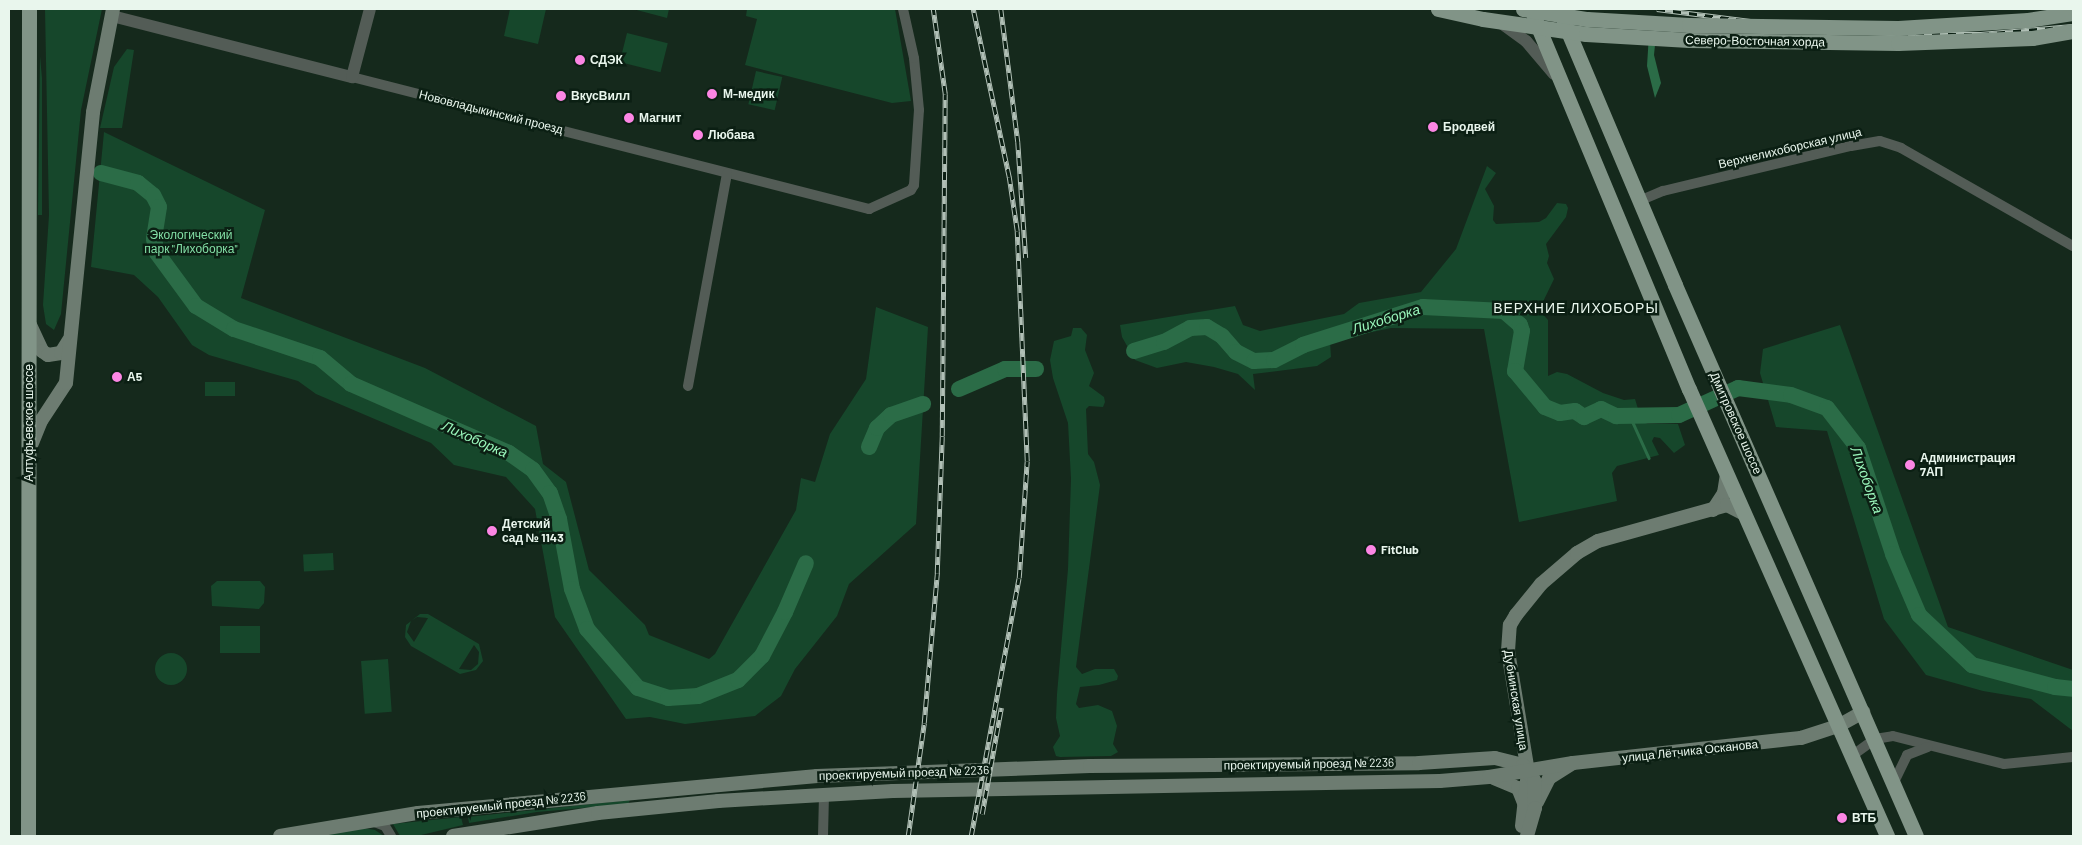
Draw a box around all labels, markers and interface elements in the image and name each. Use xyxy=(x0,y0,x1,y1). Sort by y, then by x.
street label: Северо-Восточная хорда xyxy=(1685,33,1825,49)
place label: СДЭК xyxy=(590,53,623,67)
marker: СДЭК xyxy=(574,54,586,66)
street label: Нововладыкинский проезд xyxy=(418,87,564,137)
marker: М-медик xyxy=(705,87,719,101)
place label: М-медик xyxy=(723,87,774,101)
place label: ВкусВилл xyxy=(571,89,630,103)
marker: ВкусВилл xyxy=(555,90,567,102)
place label: Магнит xyxy=(639,111,681,125)
marker: Магнит xyxy=(623,112,635,124)
place label: Бродвей xyxy=(1443,120,1495,134)
marker: Бродвей xyxy=(1427,121,1439,133)
street label: Верхнелихоборская улица xyxy=(1717,124,1863,172)
place label: Любава xyxy=(708,128,754,142)
marker: Любава xyxy=(692,129,704,141)
park label: Экологический парк "Лихоборка" xyxy=(144,228,238,256)
district label: ВЕРХНИЕ ЛИХОБОРЫ xyxy=(1491,300,1661,316)
water label: Лихоборка xyxy=(1350,301,1422,337)
street label: Алтуфьевское шоссе xyxy=(22,364,36,482)
place label: А5 xyxy=(127,370,142,384)
street label: Дмитровское шоссе xyxy=(1707,370,1765,476)
marker: А5 xyxy=(111,371,123,383)
water label: Лихоборка xyxy=(440,417,510,461)
water label: Лихоборка xyxy=(1847,444,1887,516)
place label: Администрация 7АП xyxy=(1920,451,2015,479)
marker: Администрация 7АП xyxy=(1904,459,1916,471)
place label: Детский сад № 1143 xyxy=(502,517,564,545)
marker: Детский сад № 1143 xyxy=(486,525,498,537)
place label: FitClub xyxy=(1381,543,1419,557)
marker: FitClub xyxy=(1365,544,1377,556)
street label: Дубнинская улица xyxy=(1501,649,1531,751)
street label: улица Лётчика Осканова xyxy=(1621,737,1759,765)
street label: проектируемый проезд № 2236 xyxy=(1224,755,1394,773)
street label: проектируемый проезд № 2236 xyxy=(819,763,989,783)
street label: проектируемый проезд № 2236 xyxy=(415,789,587,821)
place label: ВТБ xyxy=(1852,811,1876,825)
marker: ВТБ xyxy=(1836,812,1848,824)

